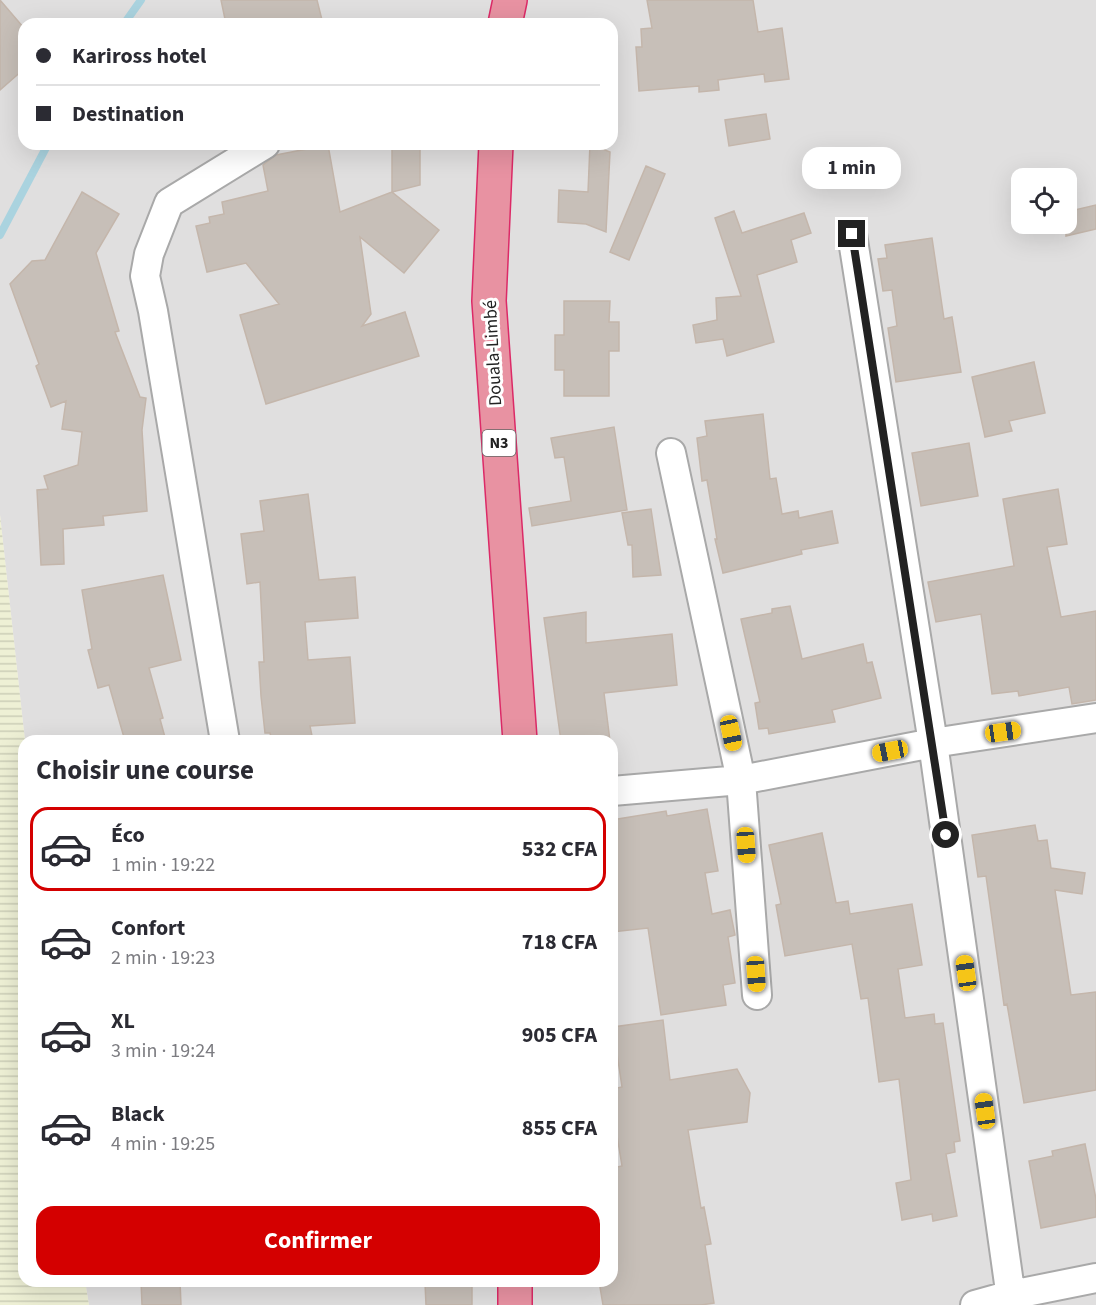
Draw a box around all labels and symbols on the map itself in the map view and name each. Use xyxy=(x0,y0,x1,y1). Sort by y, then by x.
callout: 1 min xyxy=(802,147,902,189)
route end xyxy=(838,220,865,247)
street label: Douala-Limbé xyxy=(478,299,508,407)
road number: N3 xyxy=(482,430,516,456)
car xyxy=(718,714,744,752)
car xyxy=(984,721,1022,743)
car xyxy=(871,739,909,763)
route start xyxy=(932,821,959,848)
car xyxy=(736,826,756,864)
car xyxy=(955,954,977,992)
car xyxy=(746,955,766,993)
car xyxy=(974,1092,996,1130)

